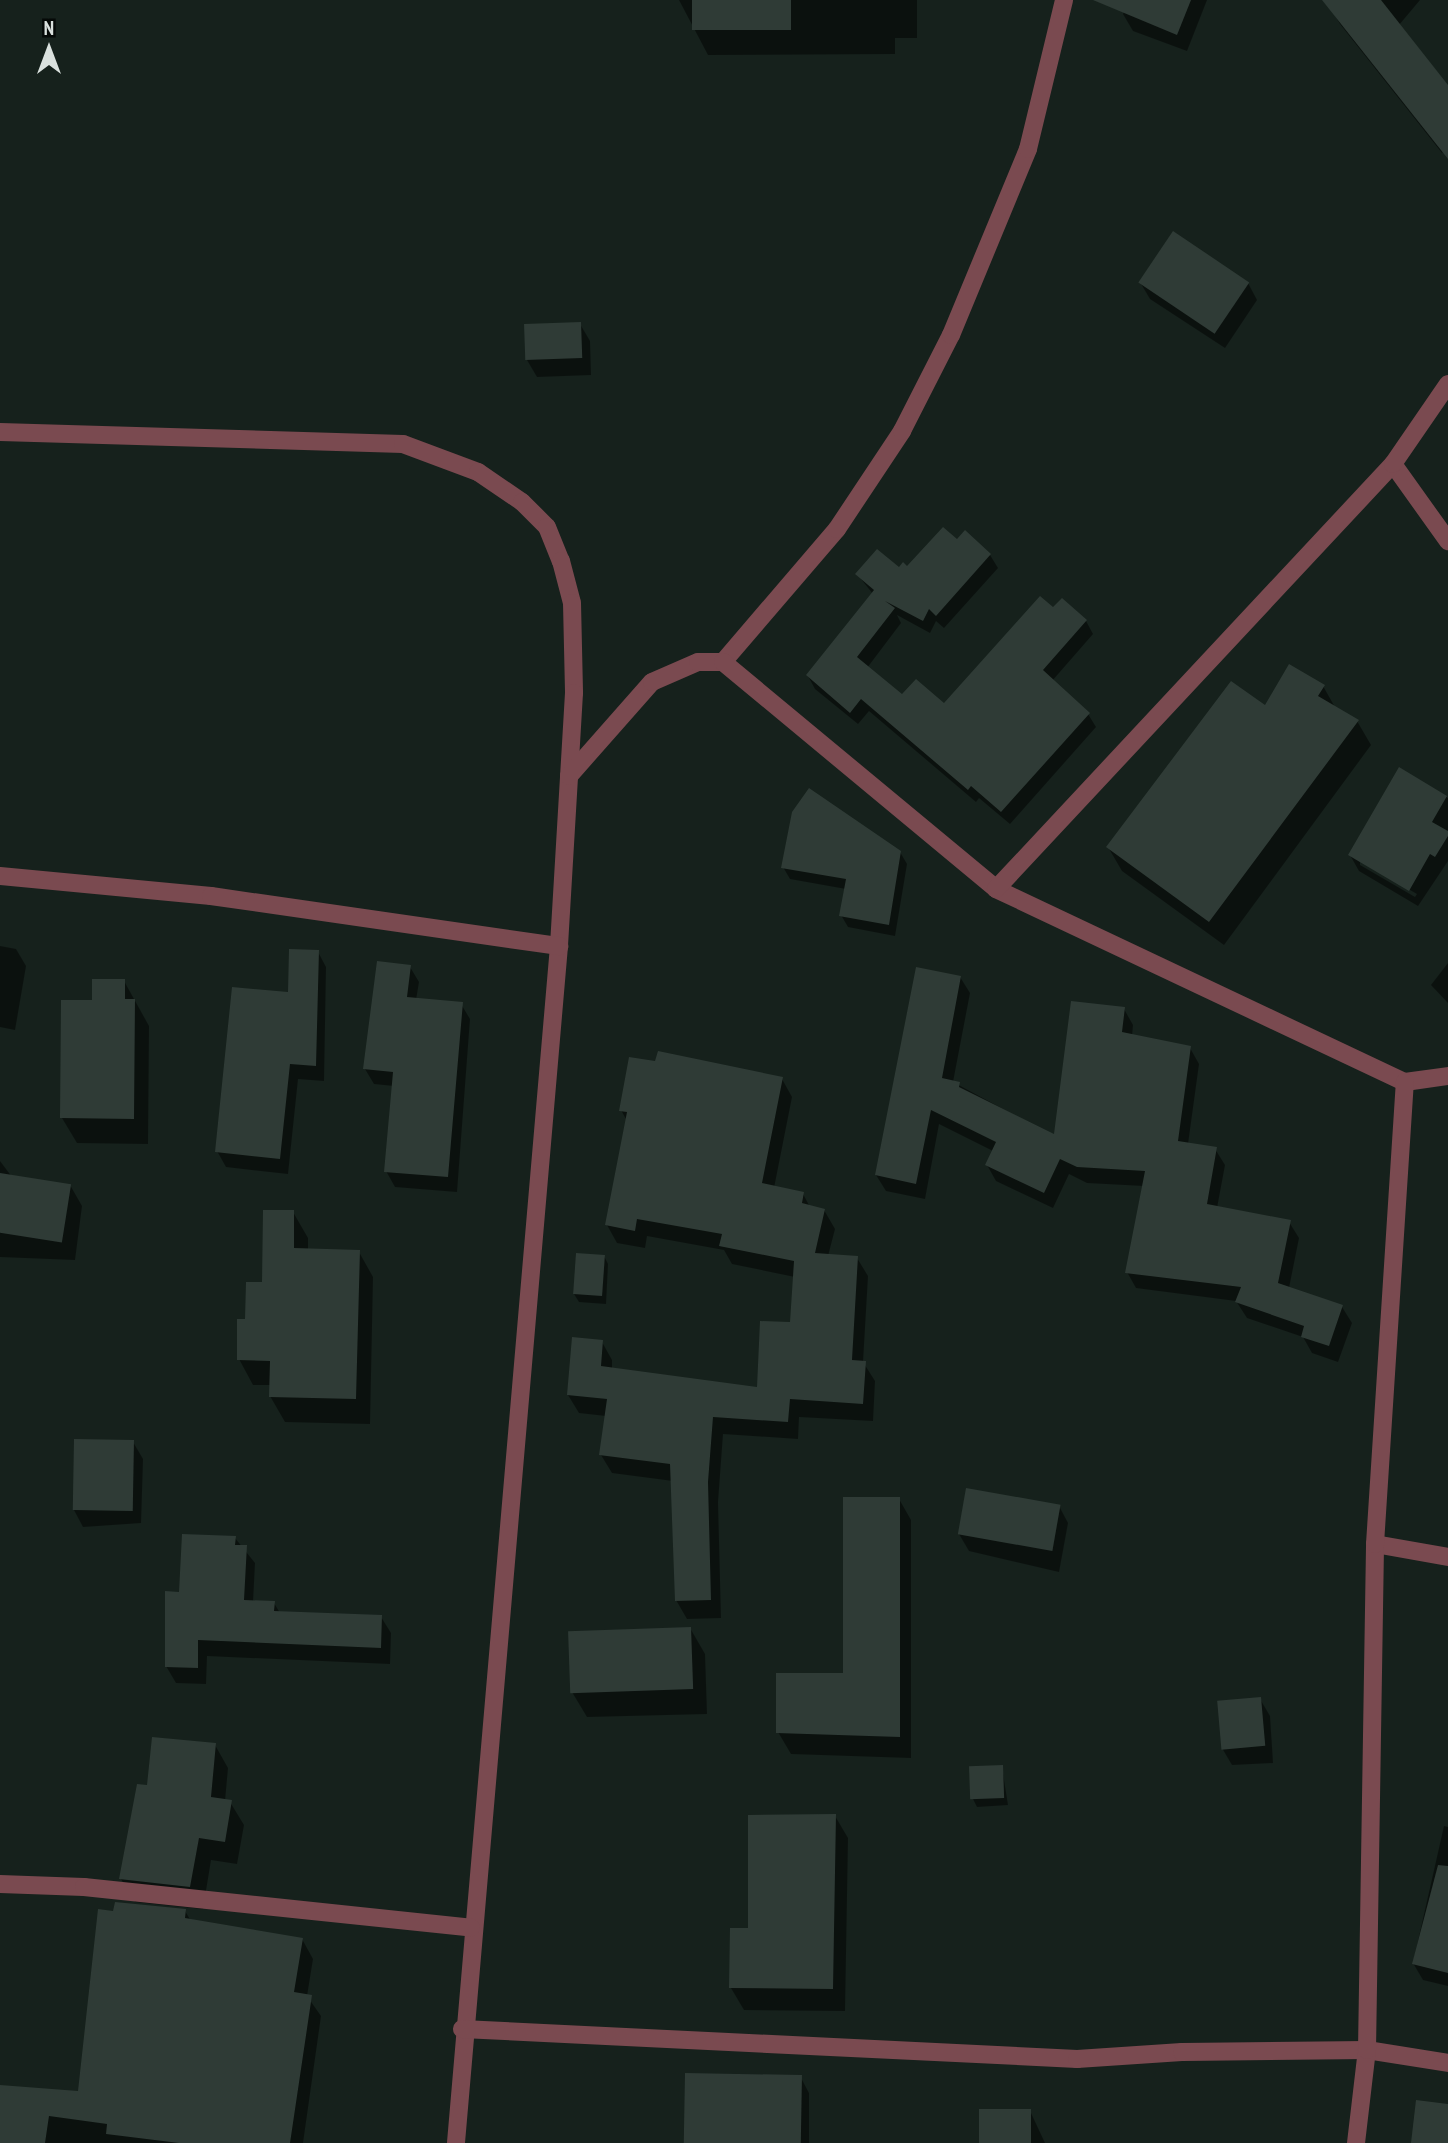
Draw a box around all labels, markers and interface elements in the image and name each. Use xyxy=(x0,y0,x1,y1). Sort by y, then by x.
north arrow xyxy=(14,14,84,84)
text: N xyxy=(44,16,54,40)

